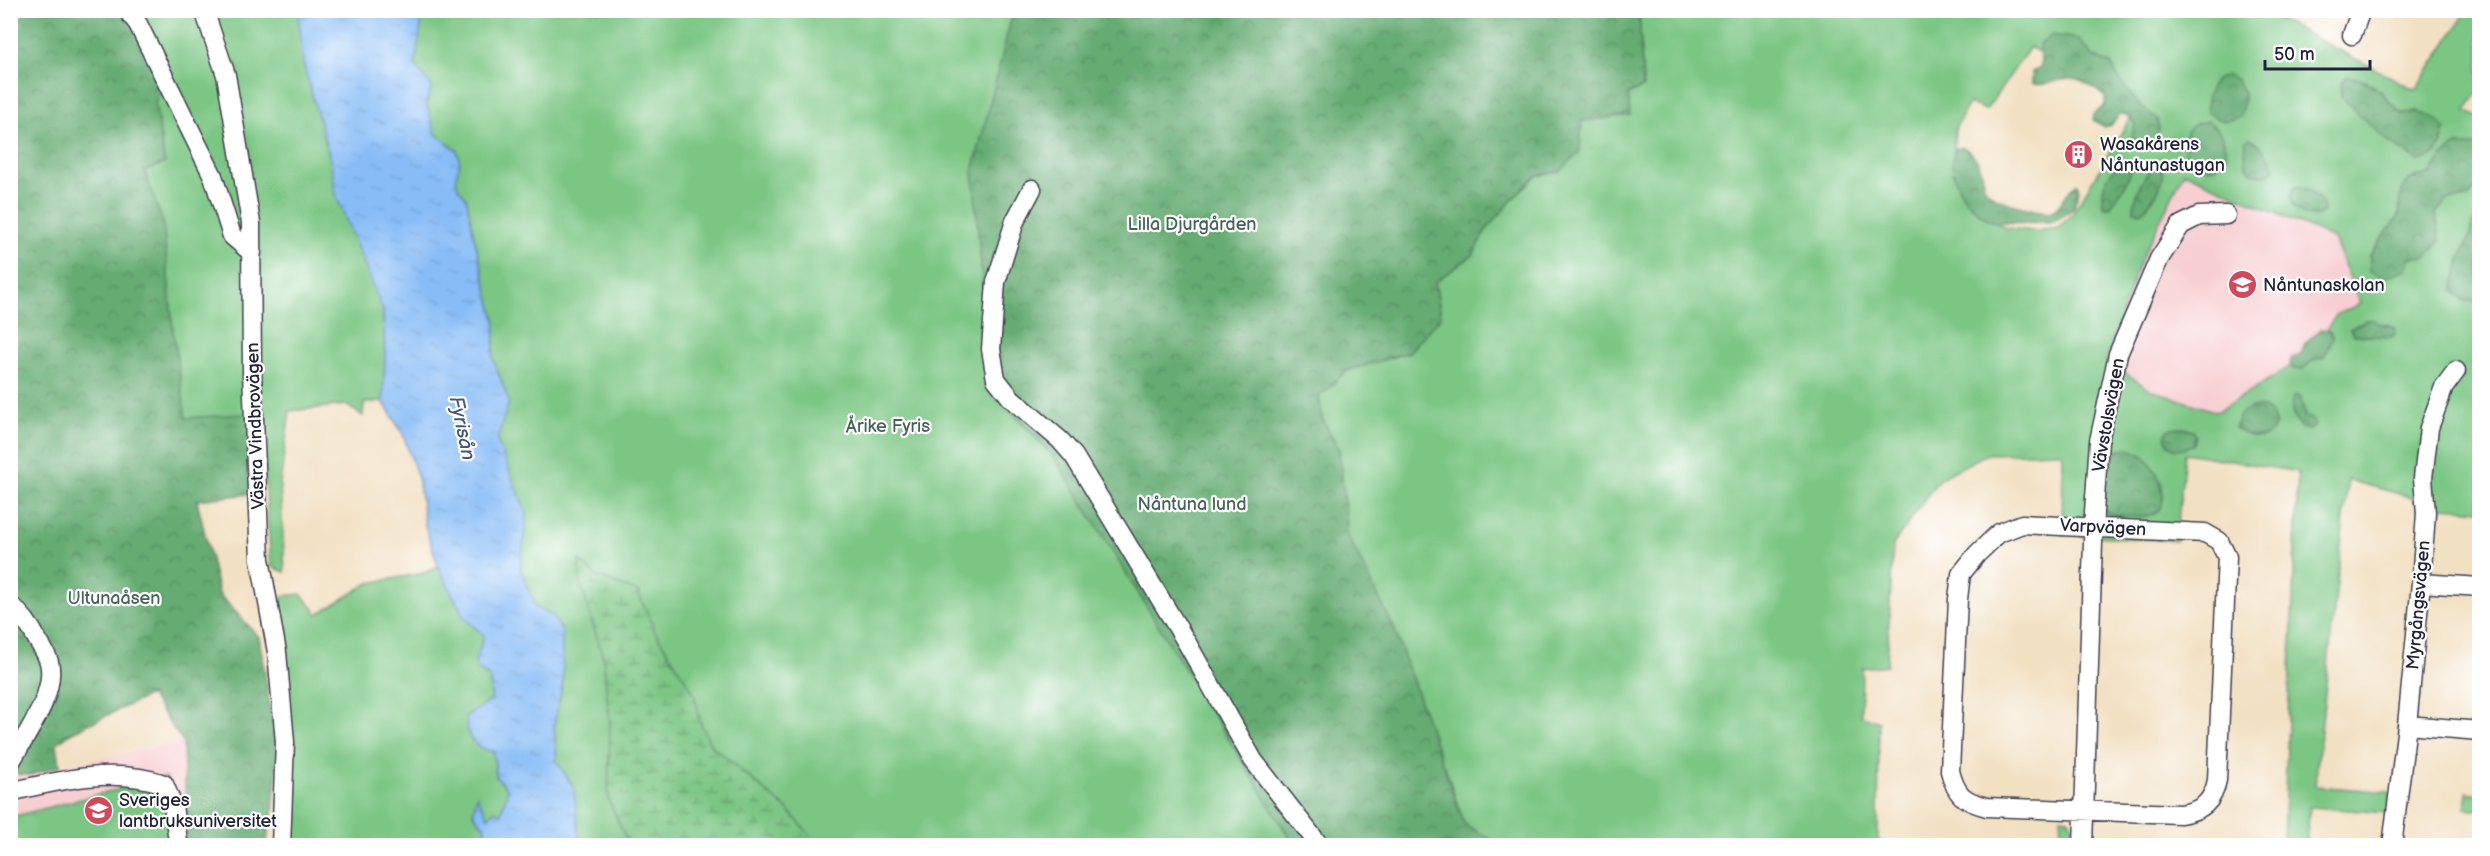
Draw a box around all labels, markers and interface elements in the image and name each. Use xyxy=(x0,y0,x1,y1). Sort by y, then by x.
scale bar xyxy=(2265,33,2370,71)
text: 50 m xyxy=(2274,44,2315,65)
place label: Wasakårens Nåntunastugan xyxy=(2100,134,2225,176)
building icon: Wasakårens Nåntunastugan xyxy=(2063,138,2095,170)
park label: Lilla Djurgården xyxy=(1128,214,1256,235)
school or university icon: Nåntunaskolan xyxy=(2226,269,2258,301)
place label: Nåntunaskolan xyxy=(2263,275,2385,296)
street label: Västra Vindbrovägen xyxy=(242,342,269,510)
street label: Vävstolsvägen xyxy=(2088,356,2129,474)
water label: Fyrisån xyxy=(444,394,481,462)
park label: Årike Fyris xyxy=(846,415,930,437)
park label: Nåntuna lund xyxy=(1137,494,1247,515)
street label: Varpvägen xyxy=(2059,515,2147,540)
street label: Myrgångsvägen xyxy=(2402,540,2435,671)
park label: Ultunaåsen xyxy=(68,588,160,609)
place label: Sveriges lantbruksuniversitet xyxy=(119,790,277,832)
school or university icon: Sveriges lantbruksuniversitet xyxy=(82,794,114,826)

